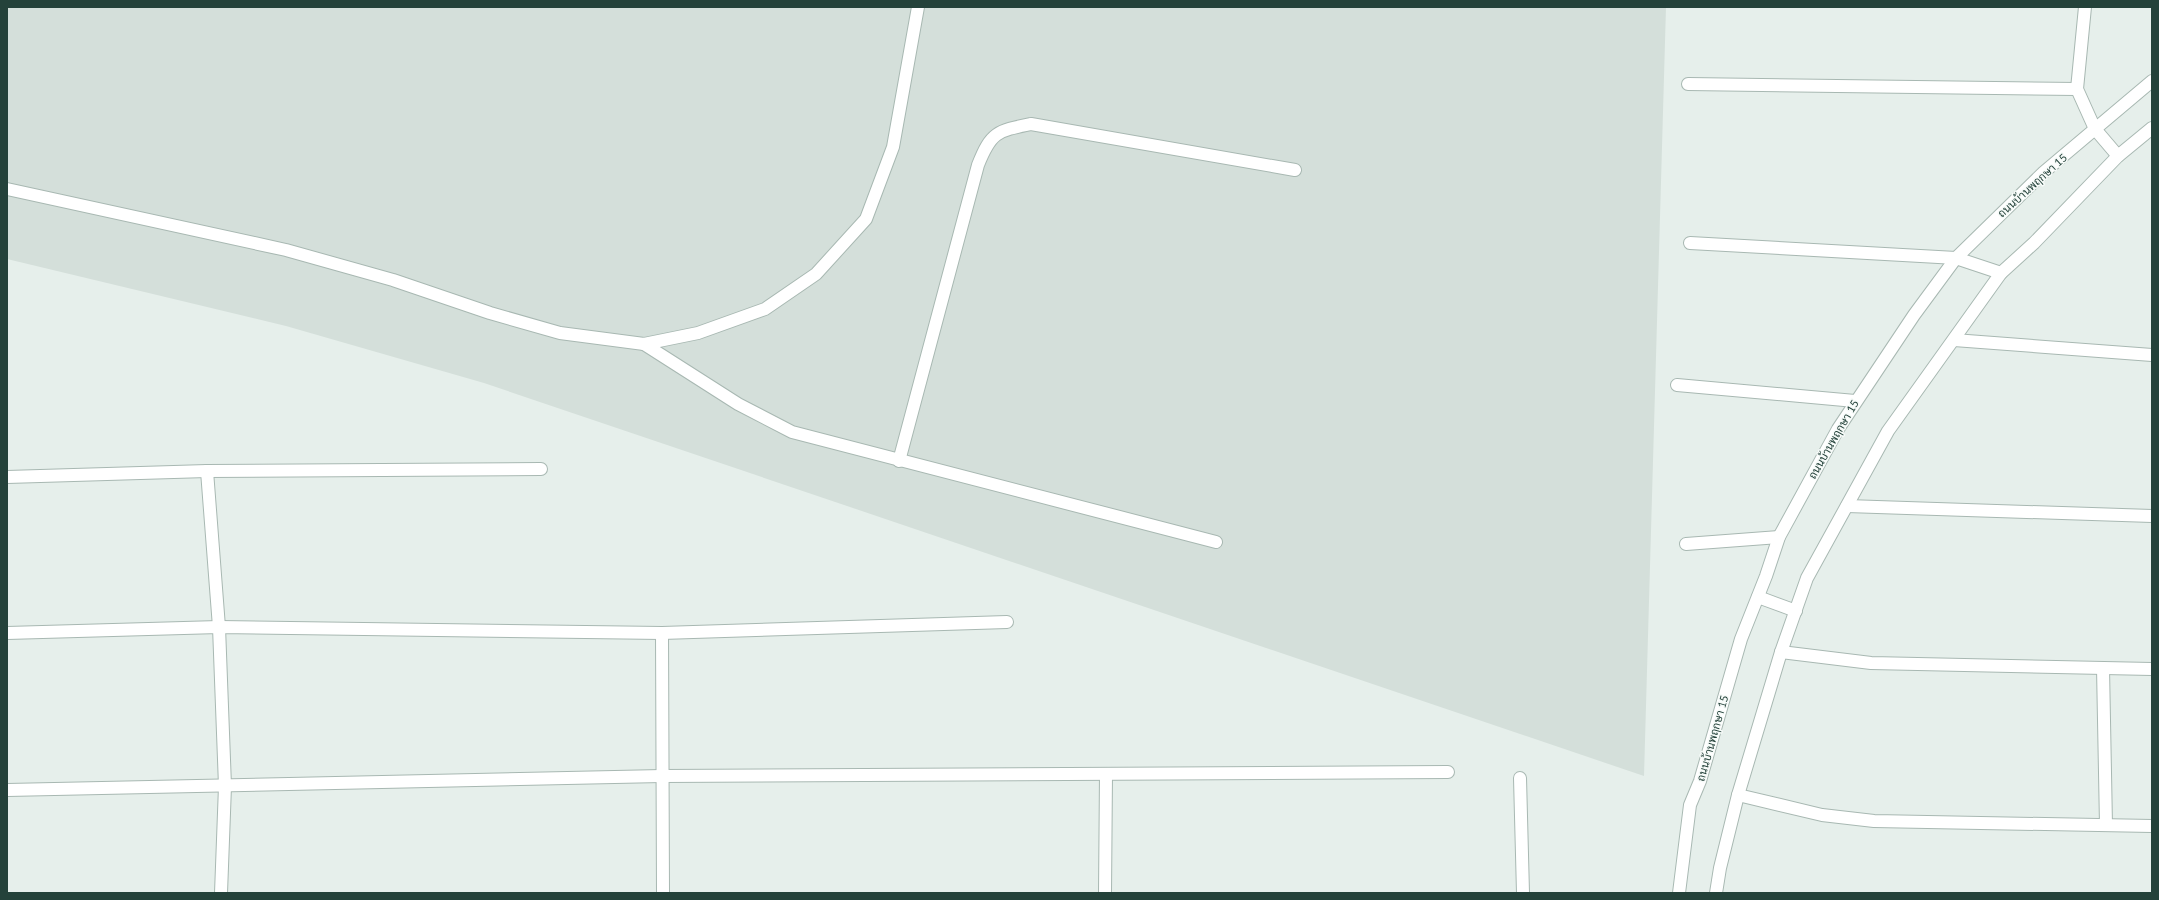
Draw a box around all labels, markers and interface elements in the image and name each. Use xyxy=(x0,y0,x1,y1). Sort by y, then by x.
street label: ถนนบ้านพฤกษา 15 xyxy=(1995,150,2070,220)
street label: ถนนบ้านพฤกษา 15 xyxy=(1805,397,1862,481)
street label: ถนนบ้านพฤกษา 15 xyxy=(1694,693,1731,783)

